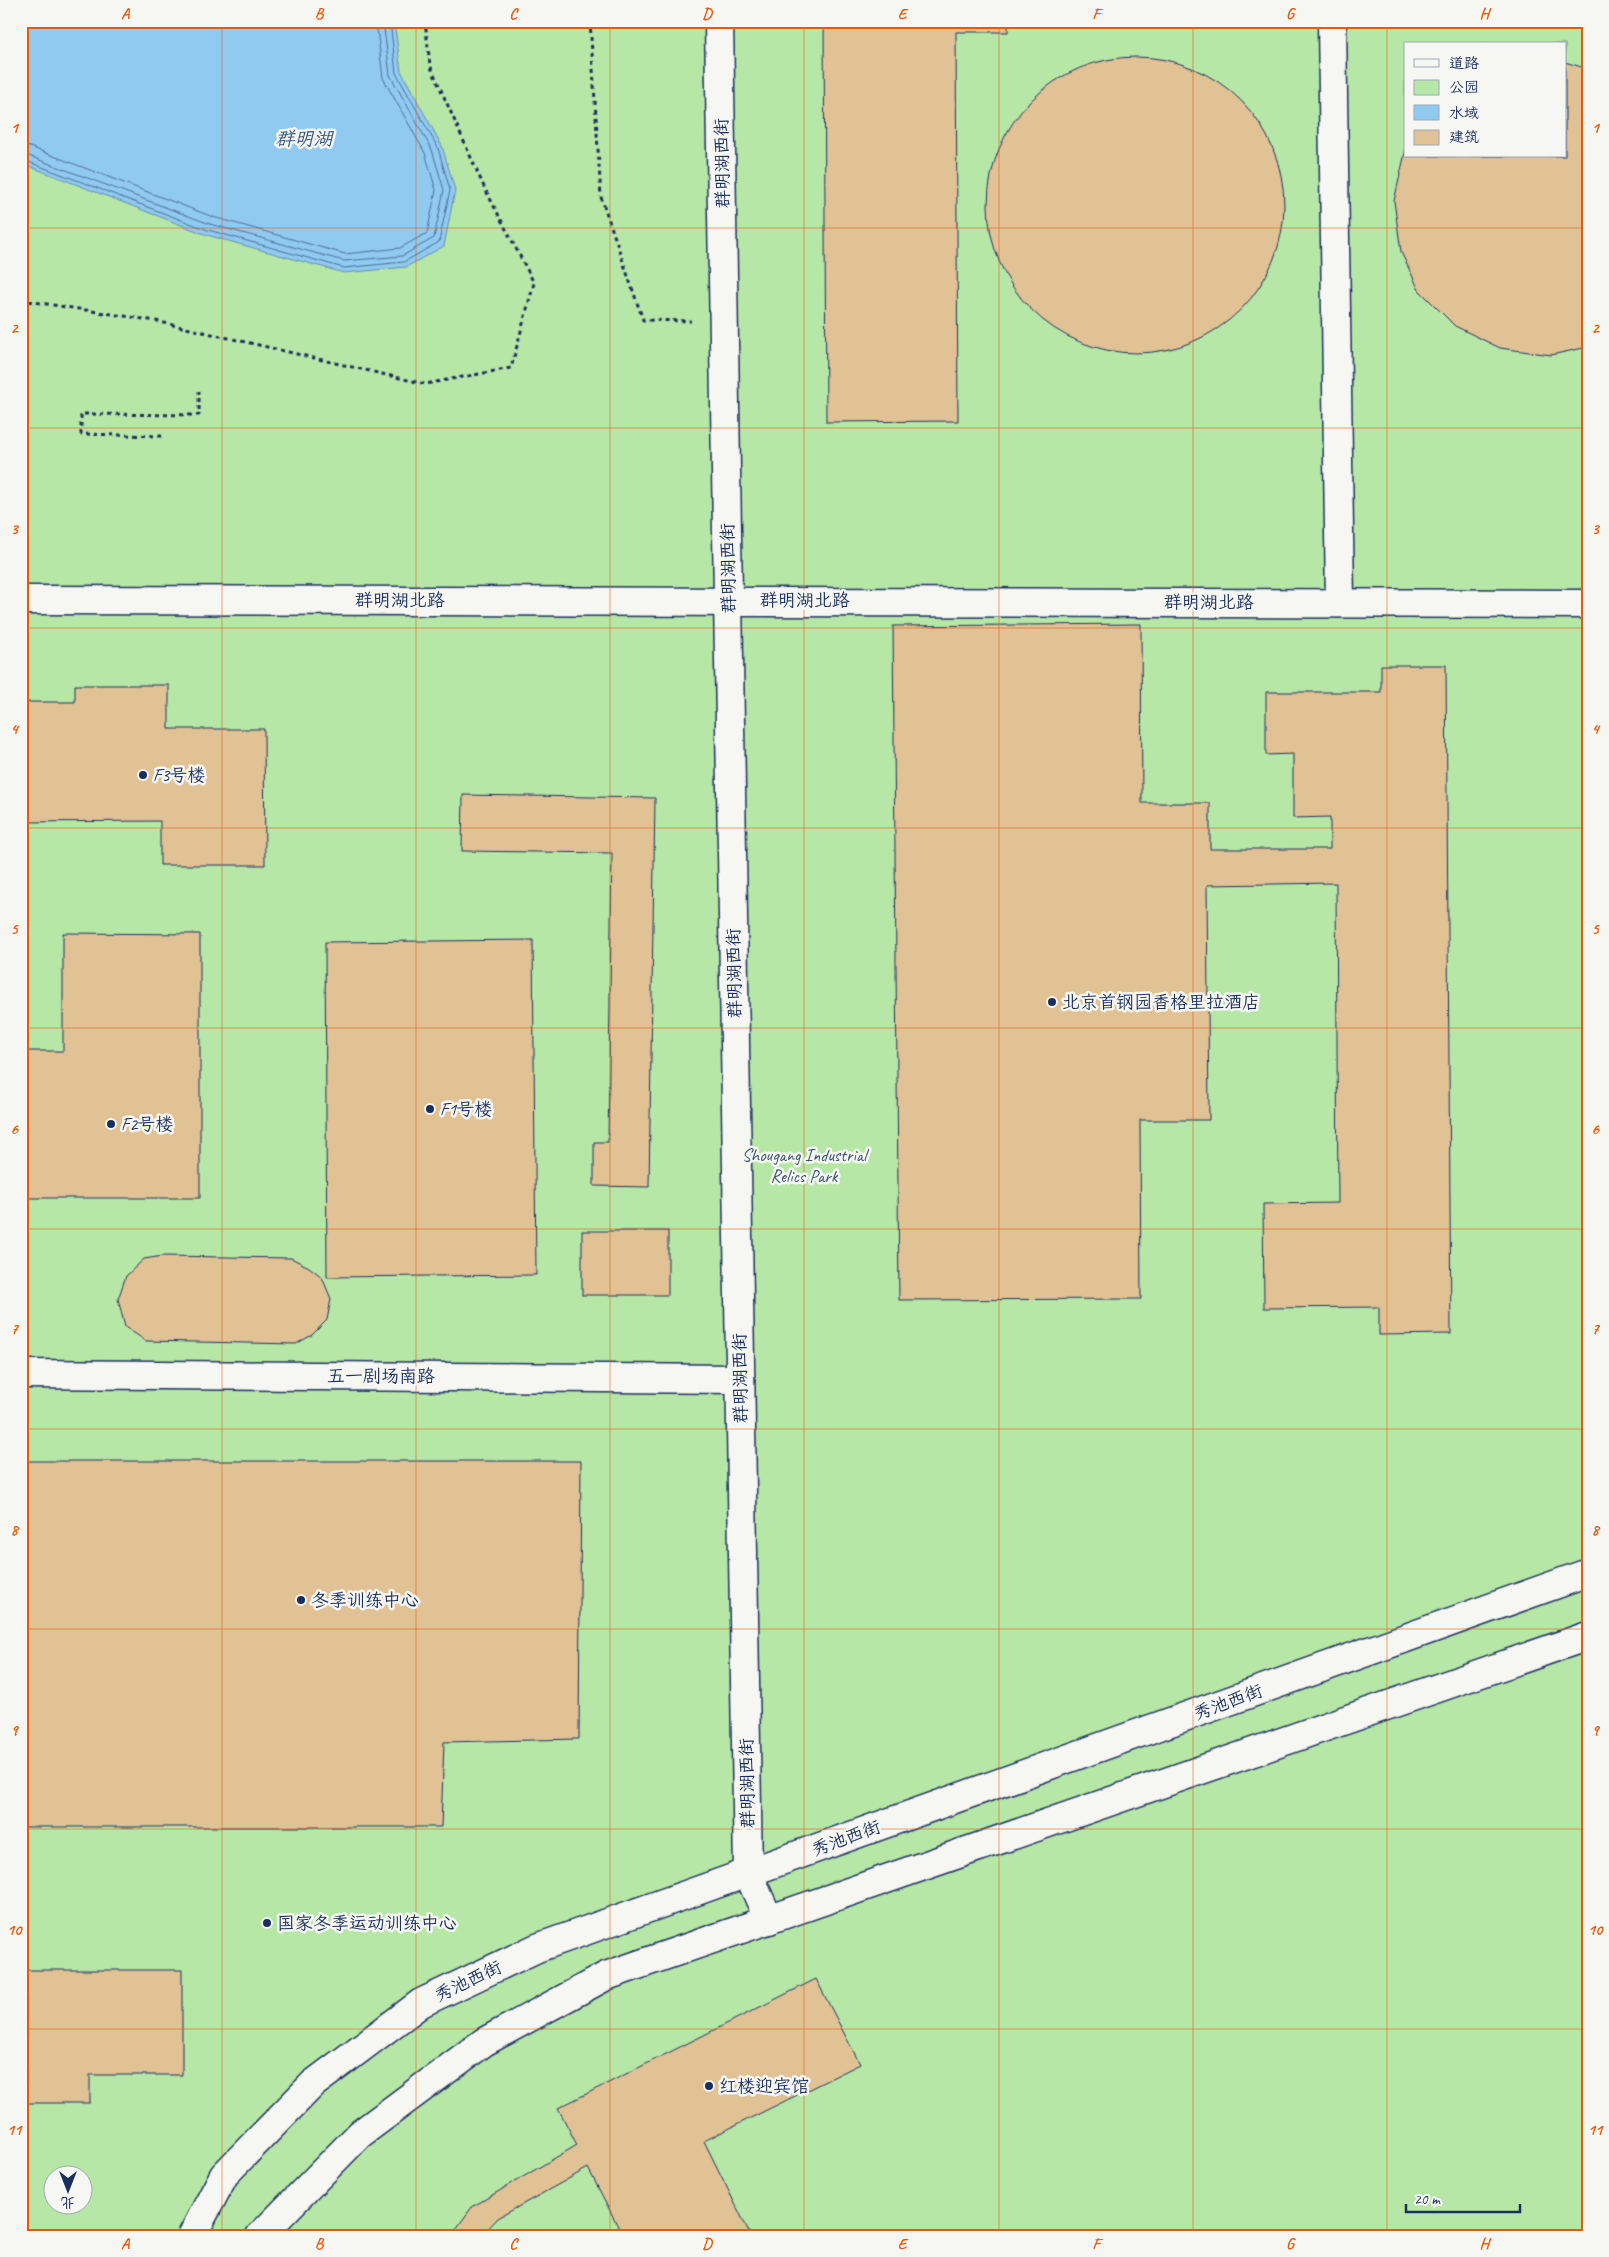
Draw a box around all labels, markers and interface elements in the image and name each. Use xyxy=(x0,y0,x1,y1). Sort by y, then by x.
text: A xyxy=(121,4,131,24)
text: B xyxy=(315,4,325,24)
text: C xyxy=(509,4,519,24)
text: D xyxy=(702,4,713,24)
text: E xyxy=(898,4,909,24)
text: F xyxy=(1092,4,1103,24)
text: G xyxy=(1286,4,1296,24)
text: H xyxy=(1479,4,1491,24)
legend xyxy=(1404,42,1566,158)
text: 道路 xyxy=(1449,54,1479,73)
text: 公园 xyxy=(1449,78,1479,97)
text: 水域 xyxy=(1449,104,1479,123)
text: 1 xyxy=(10,118,19,138)
street label: 群明湖西街 xyxy=(710,118,734,208)
text: 1 xyxy=(1591,118,1600,138)
water label: 群明湖 xyxy=(275,127,334,151)
text: 建筑 xyxy=(1449,128,1479,147)
text: 2 xyxy=(10,318,19,338)
text: 2 xyxy=(1591,318,1600,338)
text: 3 xyxy=(10,519,19,539)
text: 3 xyxy=(1591,519,1600,539)
street label: 群明湖西街 xyxy=(716,523,740,613)
street label: 群明湖北路 xyxy=(355,589,445,611)
street label: 群明湖北路 xyxy=(760,589,850,611)
street label: 群明湖北路 xyxy=(1164,591,1254,613)
text: 4 xyxy=(10,719,19,739)
text: 4 xyxy=(1591,719,1600,739)
place label: F3号楼 xyxy=(153,764,205,786)
marker: F3号楼 xyxy=(137,769,149,781)
text: 5 xyxy=(11,919,20,939)
text: 5 xyxy=(1592,919,1601,939)
street label: 群明湖西街 xyxy=(722,928,746,1018)
place label: 北京首钢园香格里拉酒店 xyxy=(1062,991,1260,1013)
marker: 北京首钢园香格里拉酒店 xyxy=(1046,996,1058,1008)
place label: F1号楼 xyxy=(440,1098,492,1120)
marker: F1号楼 xyxy=(424,1103,436,1115)
place label: F2号楼 xyxy=(121,1113,173,1135)
marker: F2号楼 xyxy=(105,1118,117,1130)
text: 6 xyxy=(10,1119,19,1139)
text: 6 xyxy=(1591,1119,1600,1139)
park label: Shougang Industrial Relics Park xyxy=(742,1144,869,1187)
text: 7 xyxy=(10,1319,19,1339)
text: 7 xyxy=(1591,1319,1600,1339)
street label: 群明湖西街 xyxy=(728,1333,752,1423)
street label: 五一剧场南路 xyxy=(327,1365,435,1387)
text: 8 xyxy=(10,1520,19,1540)
text: 8 xyxy=(1591,1520,1600,1540)
place label: 冬季训练中心 xyxy=(311,1589,419,1611)
marker: 冬季训练中心 xyxy=(295,1594,307,1606)
street label: 秀池西街 xyxy=(1190,1679,1266,1725)
text: 9 xyxy=(10,1720,19,1740)
text: 9 xyxy=(1591,1720,1600,1740)
street label: 群明湖西街 xyxy=(735,1738,759,1828)
street label: 秀池西街 xyxy=(808,1815,884,1861)
place label: 国家冬季运动训练中心 xyxy=(277,1912,457,1934)
marker: 国家冬季运动训练中心 xyxy=(261,1917,273,1929)
text: 10 xyxy=(7,1920,23,1940)
text: 10 xyxy=(1588,1920,1604,1940)
street label: 秀池西街 xyxy=(431,1956,505,2006)
place label: 红楼迎宾馆 xyxy=(719,2075,809,2097)
marker: 红楼迎宾馆 xyxy=(703,2080,715,2092)
text: 11 xyxy=(7,2120,23,2140)
text: 11 xyxy=(1588,2120,1604,2140)
north arrow xyxy=(42,2164,92,2214)
scale bar xyxy=(1406,2182,1520,2214)
text: 20 m xyxy=(1414,2190,1441,2209)
text: 北 xyxy=(61,2194,75,2211)
text: A xyxy=(121,2234,131,2254)
text: B xyxy=(315,2234,325,2254)
text: C xyxy=(509,2234,519,2254)
text: D xyxy=(702,2234,713,2254)
text: E xyxy=(898,2234,909,2254)
text: F xyxy=(1092,2234,1103,2254)
text: G xyxy=(1286,2234,1296,2254)
text: H xyxy=(1479,2234,1491,2254)

